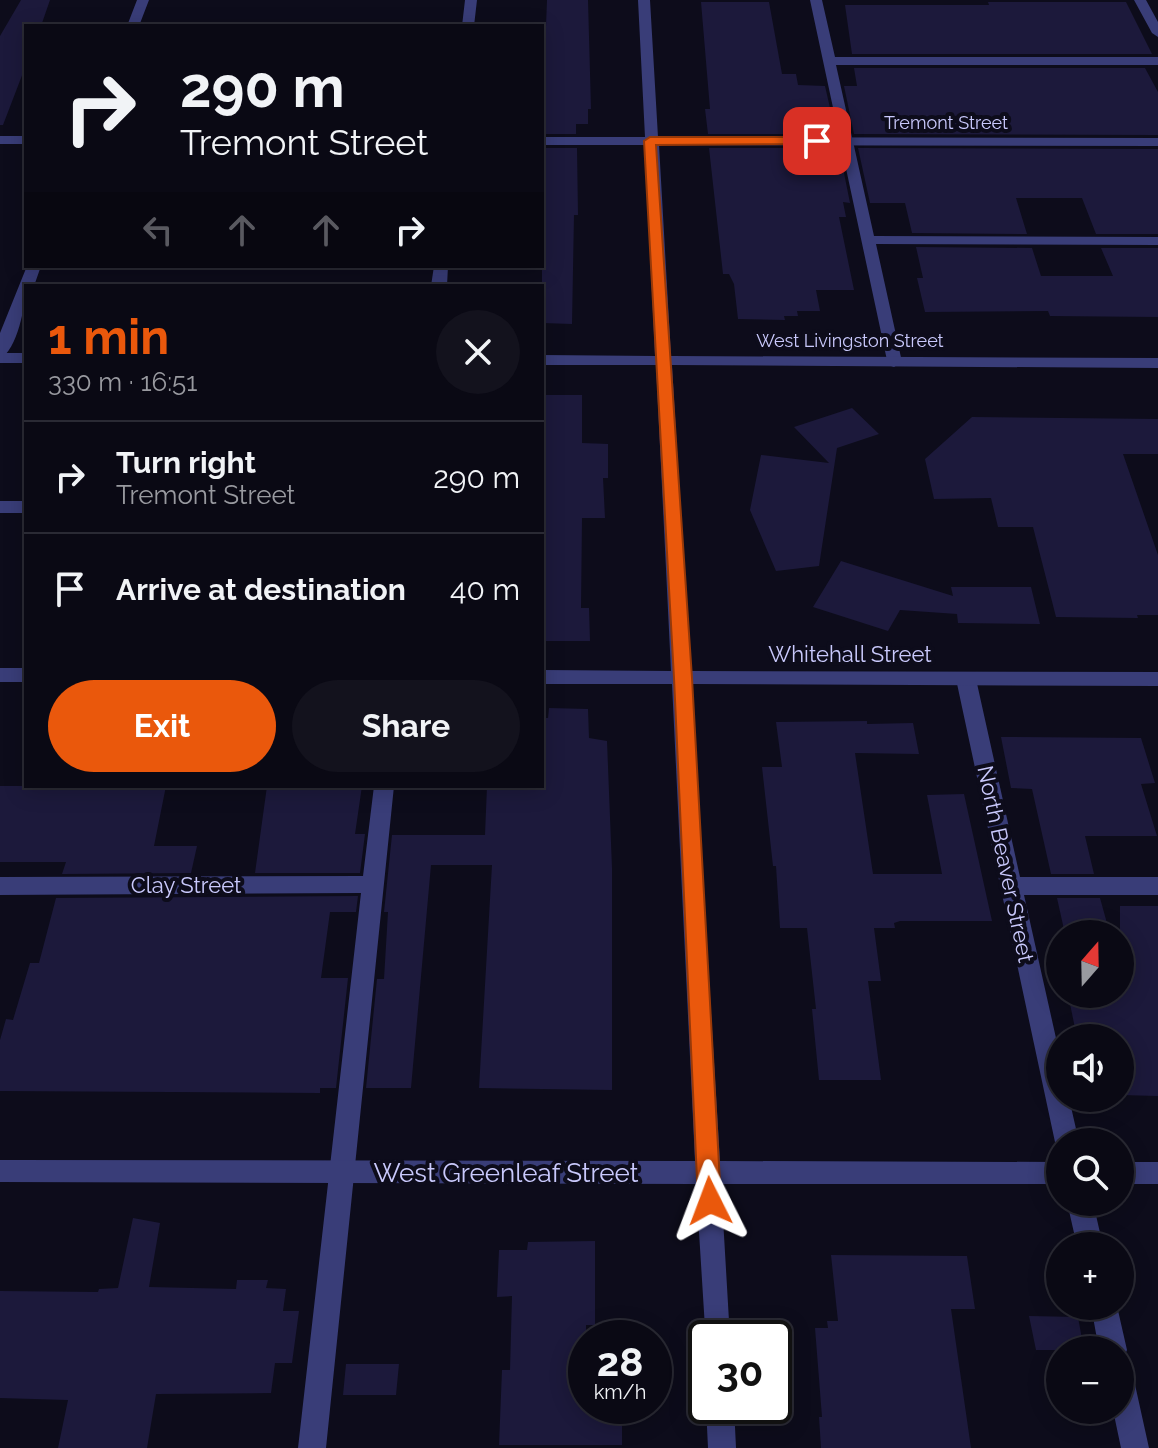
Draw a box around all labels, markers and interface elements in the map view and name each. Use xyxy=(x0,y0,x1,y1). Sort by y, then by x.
text: 290 m xyxy=(180,54,345,120)
icon: right xyxy=(48,56,152,160)
pin xyxy=(783,107,851,175)
street label: Tremont Street xyxy=(884,112,1008,133)
icon: arrive xyxy=(795,119,839,163)
text: Tremont Street xyxy=(180,121,428,163)
icon: left xyxy=(136,208,180,252)
icon: ahead xyxy=(220,208,264,252)
icon: ahead xyxy=(304,208,348,252)
icon: right xyxy=(388,208,432,252)
text: 1 min xyxy=(48,309,169,365)
button: close xyxy=(436,310,520,394)
street label: West Livingston Street xyxy=(756,330,944,351)
text: 330 m · 16:51 xyxy=(48,367,197,397)
text: Turn right xyxy=(116,445,256,480)
icon: right xyxy=(48,455,92,499)
text: 290 m xyxy=(433,460,520,495)
text: Tremont Street xyxy=(116,480,295,510)
icon: arrive xyxy=(48,567,92,611)
text: Arrive at destination xyxy=(116,572,406,607)
text: 40 m xyxy=(450,572,520,607)
street label: Whitehall Street xyxy=(768,641,932,667)
button: Exit xyxy=(48,680,276,772)
button: Share xyxy=(292,680,520,772)
street label: North Beaver Street xyxy=(972,763,1040,965)
street label: Clay Street xyxy=(131,872,242,898)
north arrow xyxy=(1046,920,1134,1008)
map controls xyxy=(1046,920,1134,1424)
button: sound xyxy=(1046,1024,1134,1112)
button: search xyxy=(1046,1128,1134,1216)
street label: West Greenleaf Street xyxy=(374,1158,639,1188)
position arrow xyxy=(668,1159,752,1243)
button: + xyxy=(1046,1232,1134,1320)
speed limit sign: 30 xyxy=(688,1320,792,1424)
button: − xyxy=(1046,1336,1134,1424)
text: 28 xyxy=(597,1338,643,1385)
text: km/h xyxy=(594,1380,646,1404)

